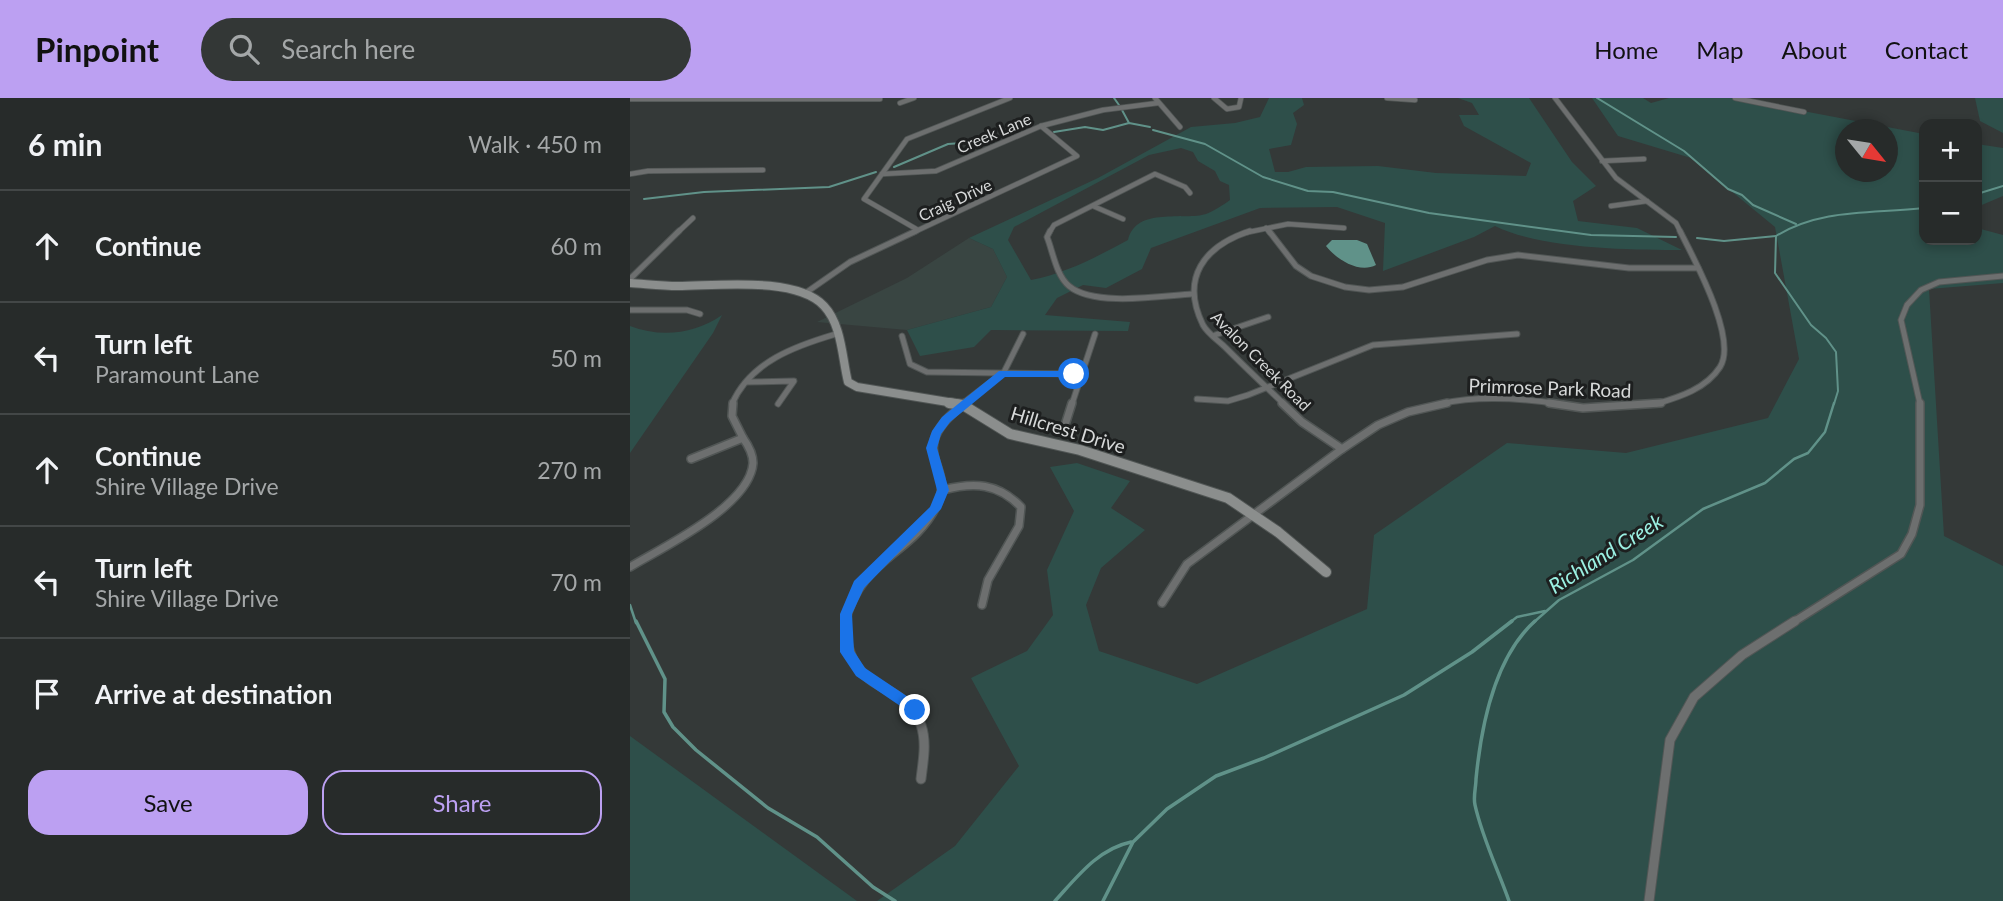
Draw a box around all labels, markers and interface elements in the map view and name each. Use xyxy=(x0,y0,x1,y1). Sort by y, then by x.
search box xyxy=(201,18,691,81)
text: Pinpoint xyxy=(35,29,159,69)
icon: search xyxy=(225,30,263,68)
text: Search here xyxy=(281,33,415,65)
text: Home xyxy=(1594,35,1658,64)
text: Map xyxy=(1696,35,1744,64)
text: About xyxy=(1782,35,1847,64)
text: Contact xyxy=(1885,35,1968,64)
street label: Creek Lane xyxy=(954,108,1034,157)
north arrow xyxy=(1835,119,1898,182)
map controls xyxy=(1919,119,1982,245)
button: + xyxy=(1919,119,1982,182)
text: 6 min xyxy=(28,126,102,162)
text: Walk · 450 m xyxy=(468,130,602,158)
street label: Craig Drive xyxy=(915,174,994,225)
button: − xyxy=(1919,182,1982,245)
icon: ahead xyxy=(28,227,66,265)
text: Continue xyxy=(95,230,201,262)
text: 60 m xyxy=(551,232,602,260)
street label: Avalon Creek Road xyxy=(1208,307,1315,414)
text: Turn left xyxy=(95,328,192,360)
icon: left xyxy=(28,339,66,377)
text: 50 m xyxy=(551,344,602,372)
route start xyxy=(1058,358,1089,389)
text: Paramount Lane xyxy=(95,360,259,388)
street label: Primrose Park Road xyxy=(1468,373,1632,402)
street label: Hillcrest Drive xyxy=(1008,401,1128,458)
text: Continue xyxy=(95,440,201,472)
icon: ahead xyxy=(28,451,66,489)
text: 270 m xyxy=(537,456,602,484)
text: Shire Village Drive xyxy=(95,472,279,500)
water label: Richland Creek xyxy=(1543,507,1668,598)
text: Turn left xyxy=(95,552,192,584)
icon: left xyxy=(28,563,66,601)
text: 70 m xyxy=(551,568,602,596)
text: Shire Village Drive xyxy=(95,584,279,612)
icon: arrive xyxy=(28,675,66,713)
text: Arrive at destination xyxy=(95,678,332,710)
route end xyxy=(899,694,930,725)
button: Save xyxy=(28,770,308,835)
button: Share xyxy=(322,770,602,835)

